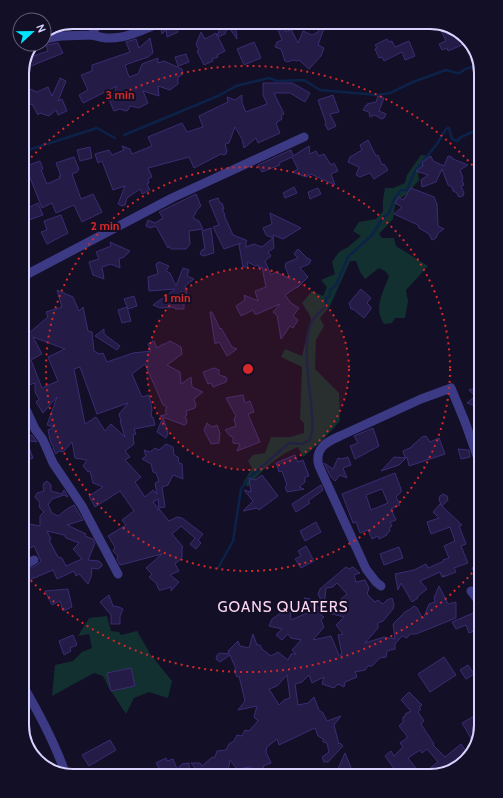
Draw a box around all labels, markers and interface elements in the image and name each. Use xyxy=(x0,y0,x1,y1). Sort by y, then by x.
north arrow xyxy=(12,12,52,52)
text: N xyxy=(33,22,49,34)
text: 3 min xyxy=(105,87,135,102)
text: 2 min xyxy=(91,218,119,233)
text: 1 min xyxy=(163,290,191,305)
centre of rings xyxy=(241,362,255,376)
district label: GOANS QUATERS xyxy=(217,598,349,616)

